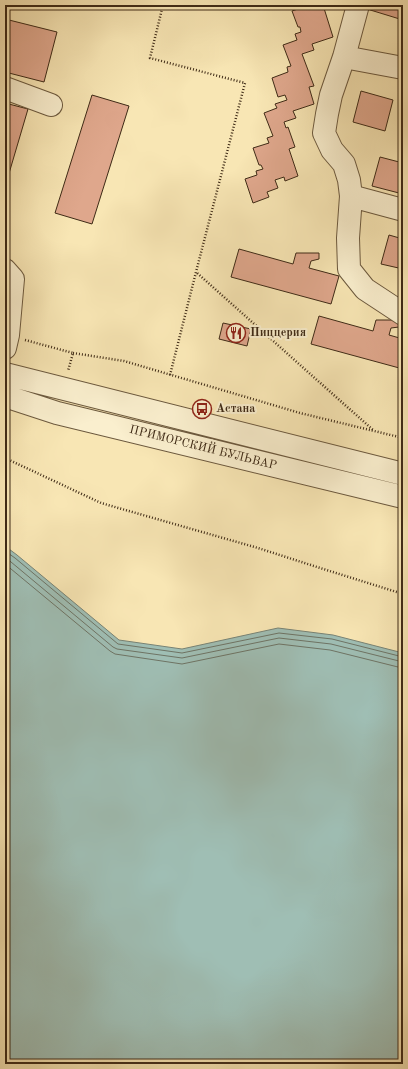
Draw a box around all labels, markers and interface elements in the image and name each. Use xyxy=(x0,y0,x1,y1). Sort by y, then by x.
restaurant icon: Пиццерия xyxy=(225,322,247,344)
place label: Пиццерия xyxy=(250,327,306,339)
bus stop icon: Астана xyxy=(191,398,213,420)
place label: Астана xyxy=(216,403,255,415)
street label: ПРИМОРСКИЙ БУЛЬВАР xyxy=(128,421,279,472)

